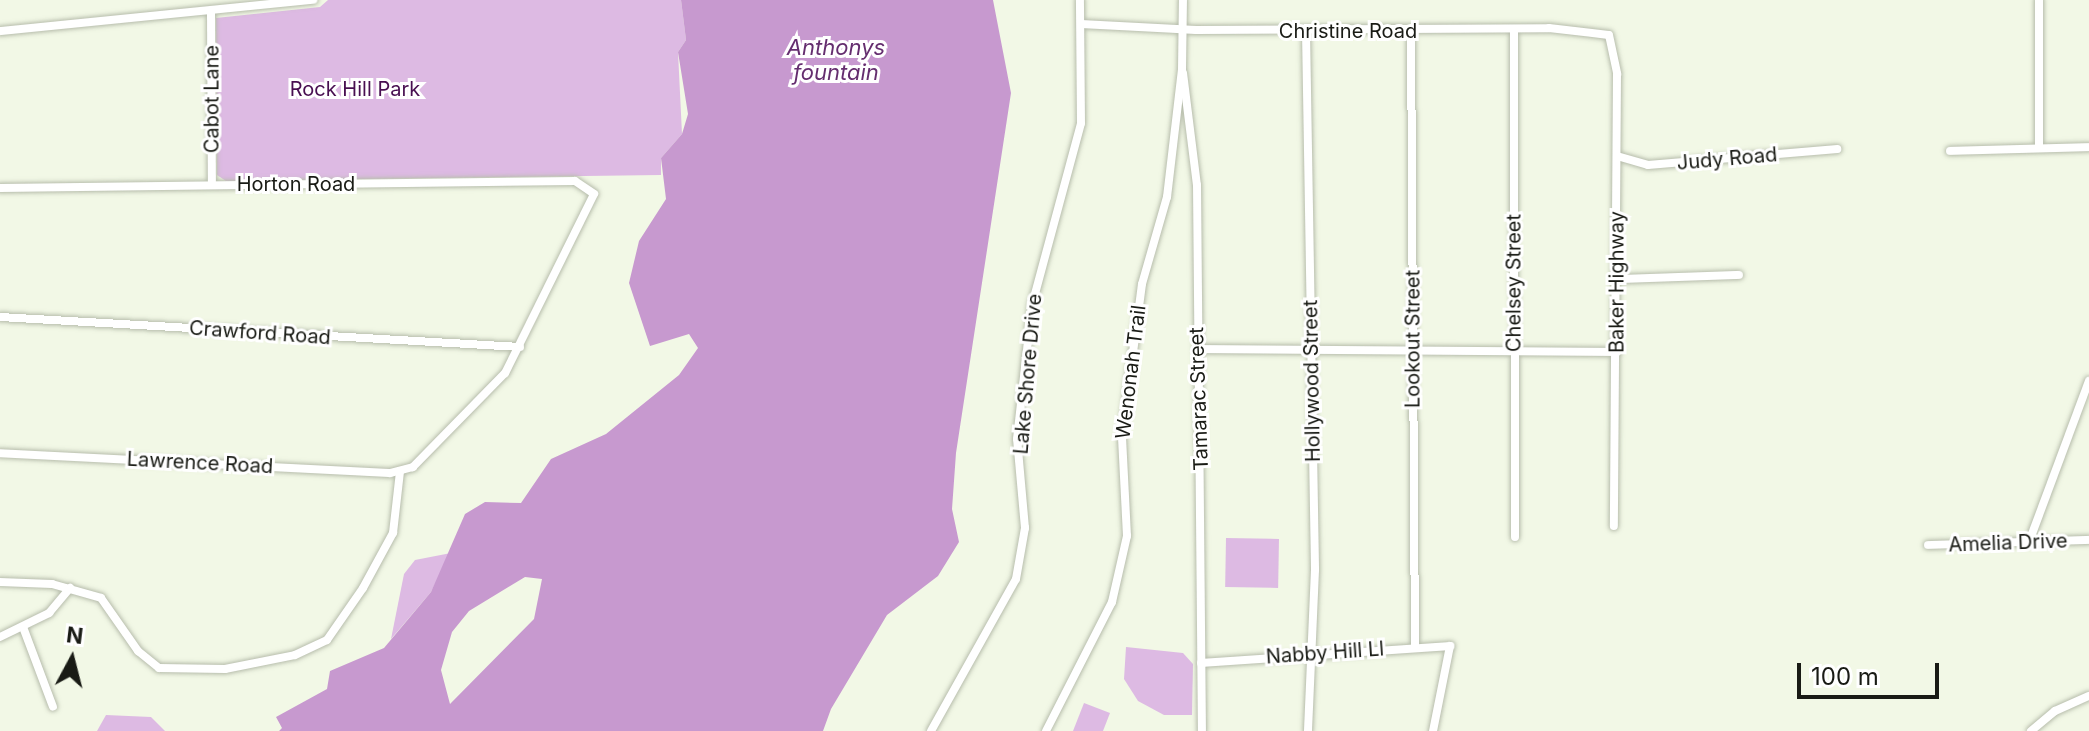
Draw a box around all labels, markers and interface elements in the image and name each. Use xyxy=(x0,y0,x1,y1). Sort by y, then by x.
street label: Christine Road xyxy=(1279,19,1417,43)
water label: Anthonys fountain xyxy=(787,34,885,86)
street label: Cabot Lane xyxy=(200,45,224,153)
park label: Rock Hill Park xyxy=(290,77,420,101)
street label: Judy Road xyxy=(1676,143,1778,175)
street label: Horton Road xyxy=(237,172,355,196)
street label: Baker Highway xyxy=(1605,211,1629,353)
street label: Chelsey Street xyxy=(1502,214,1526,352)
street label: Lookout Street xyxy=(1401,270,1425,408)
street label: Lake Shore Drive xyxy=(1009,293,1047,455)
street label: Hollywood Street xyxy=(1299,300,1325,462)
street label: Wenonah Trail xyxy=(1111,304,1151,440)
street label: Crawford Road xyxy=(188,316,332,350)
street label: Tamarac Street xyxy=(1185,327,1213,471)
street label: Lawrence Road xyxy=(126,447,274,479)
street label: Amelia Drive xyxy=(1948,529,2068,557)
north arrow xyxy=(32,619,112,699)
text: N xyxy=(65,621,85,649)
street label: Nabby Hill Ll xyxy=(1265,637,1385,669)
scale bar xyxy=(1801,647,1943,697)
text: 100 m xyxy=(1811,662,1879,691)

